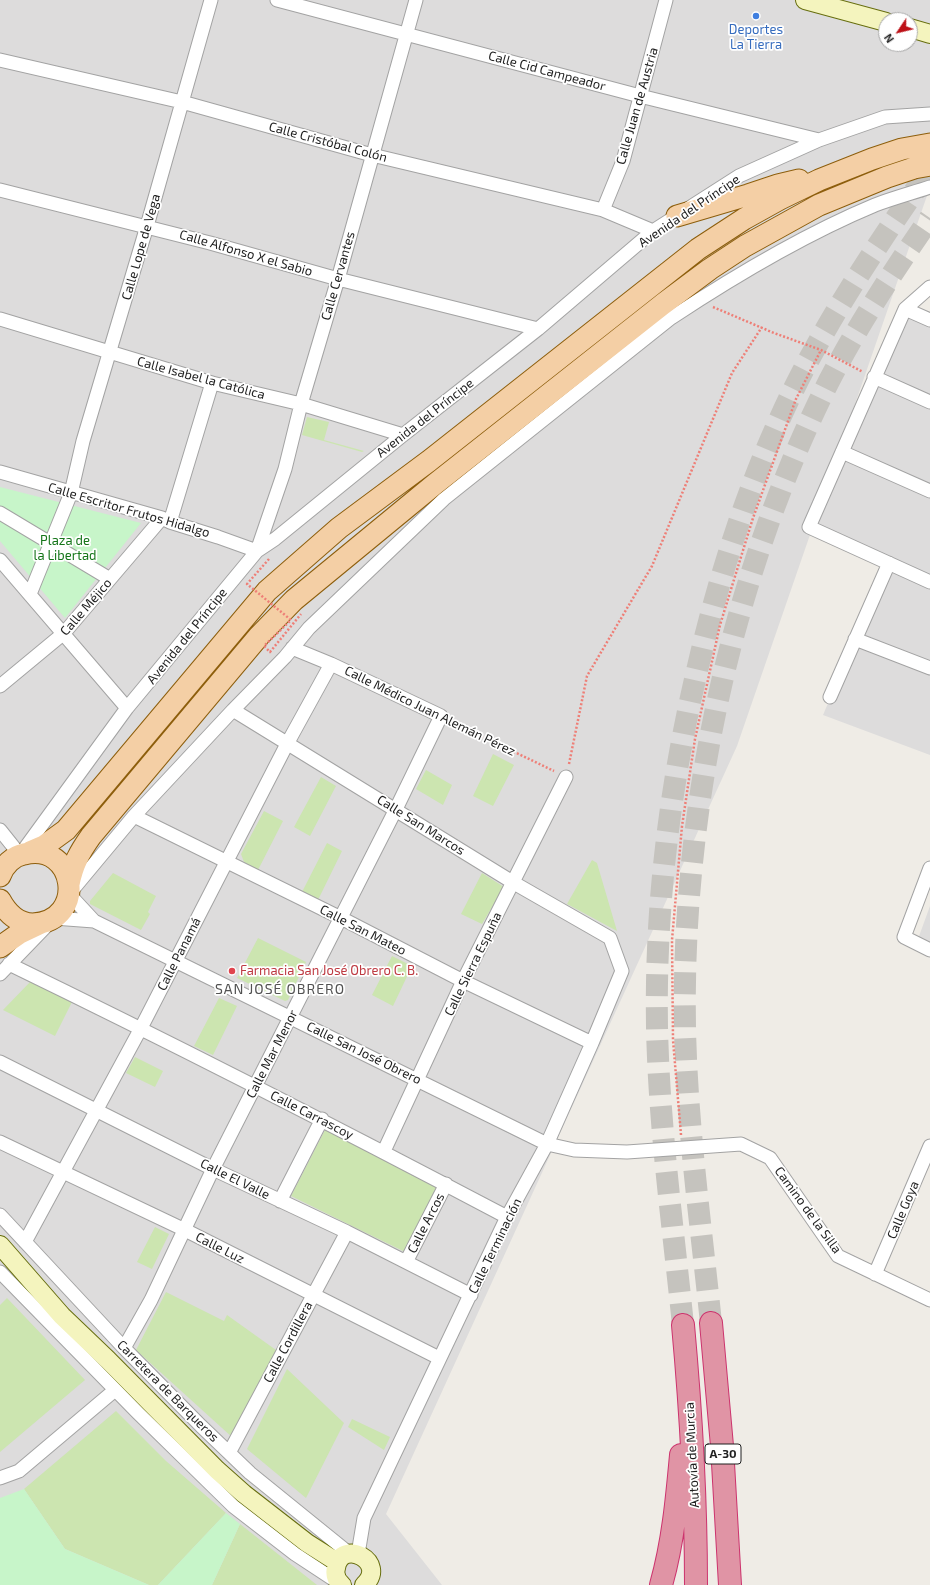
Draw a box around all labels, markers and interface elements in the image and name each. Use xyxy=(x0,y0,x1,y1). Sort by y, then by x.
marker: Deportes La Tierra xyxy=(751,11,761,21)
north arrow xyxy=(878,12,918,52)
place label: Deportes La Tierra xyxy=(729,22,783,53)
text: N xyxy=(881,32,896,46)
street label: Calle Juan de Austria xyxy=(613,45,661,167)
street label: Calle Cid Campeador xyxy=(487,48,607,94)
street label: Calle Cristóbal Colón xyxy=(267,119,389,165)
street label: Avenida del Príncipe xyxy=(635,171,743,251)
street label: Calle Lope de Vega xyxy=(118,192,164,302)
street label: Calle Alfonso X el Sabio xyxy=(178,227,314,279)
street label: Calle Cervantes xyxy=(318,230,358,322)
street label: Calle Isabel la Católica xyxy=(135,353,267,403)
street label: Avenida del Príncipe xyxy=(373,375,477,461)
street label: Calle Escritor Frutos Hidalgo xyxy=(46,479,212,541)
park label: Plaza de la Libertad xyxy=(34,533,96,564)
street label: Calle Méjico xyxy=(57,575,115,639)
street label: Avenida del Príncipe xyxy=(144,585,230,687)
street label: Calle Médico Juan Alemán Pérez xyxy=(342,663,518,759)
street label: Calle San Marcos xyxy=(374,792,468,858)
street label: Calle San Mateo xyxy=(317,902,409,958)
street label: Calle Sierra Espuña xyxy=(441,910,505,1018)
street label: Calle Panamá xyxy=(154,915,204,993)
place label: Farmacia San José Obrero C. B. xyxy=(240,963,418,979)
marker: Farmacia San José Obrero C. B. xyxy=(227,966,237,976)
district label: SAN JOSÉ OBRERO xyxy=(215,981,345,997)
street label: Calle Mar Menor xyxy=(243,1007,301,1101)
street label: Calle San José Obrero xyxy=(304,1018,424,1088)
street label: Calle Carrascoy xyxy=(268,1087,356,1143)
street label: Calle El Valle xyxy=(198,1155,272,1203)
street label: Camino de la Silla xyxy=(771,1164,845,1256)
street label: Calle Goya xyxy=(884,1179,922,1241)
street label: Calle Arcos xyxy=(404,1190,448,1256)
street label: Calle Terminación xyxy=(465,1196,525,1296)
street label: Calle Luz xyxy=(193,1229,247,1267)
street label: Calle Cordillera xyxy=(260,1299,316,1385)
street label: Carretera de Barqueros xyxy=(114,1337,222,1445)
street label: Autovía de Murcia xyxy=(681,1402,703,1508)
road number: A-30 xyxy=(705,1444,741,1464)

